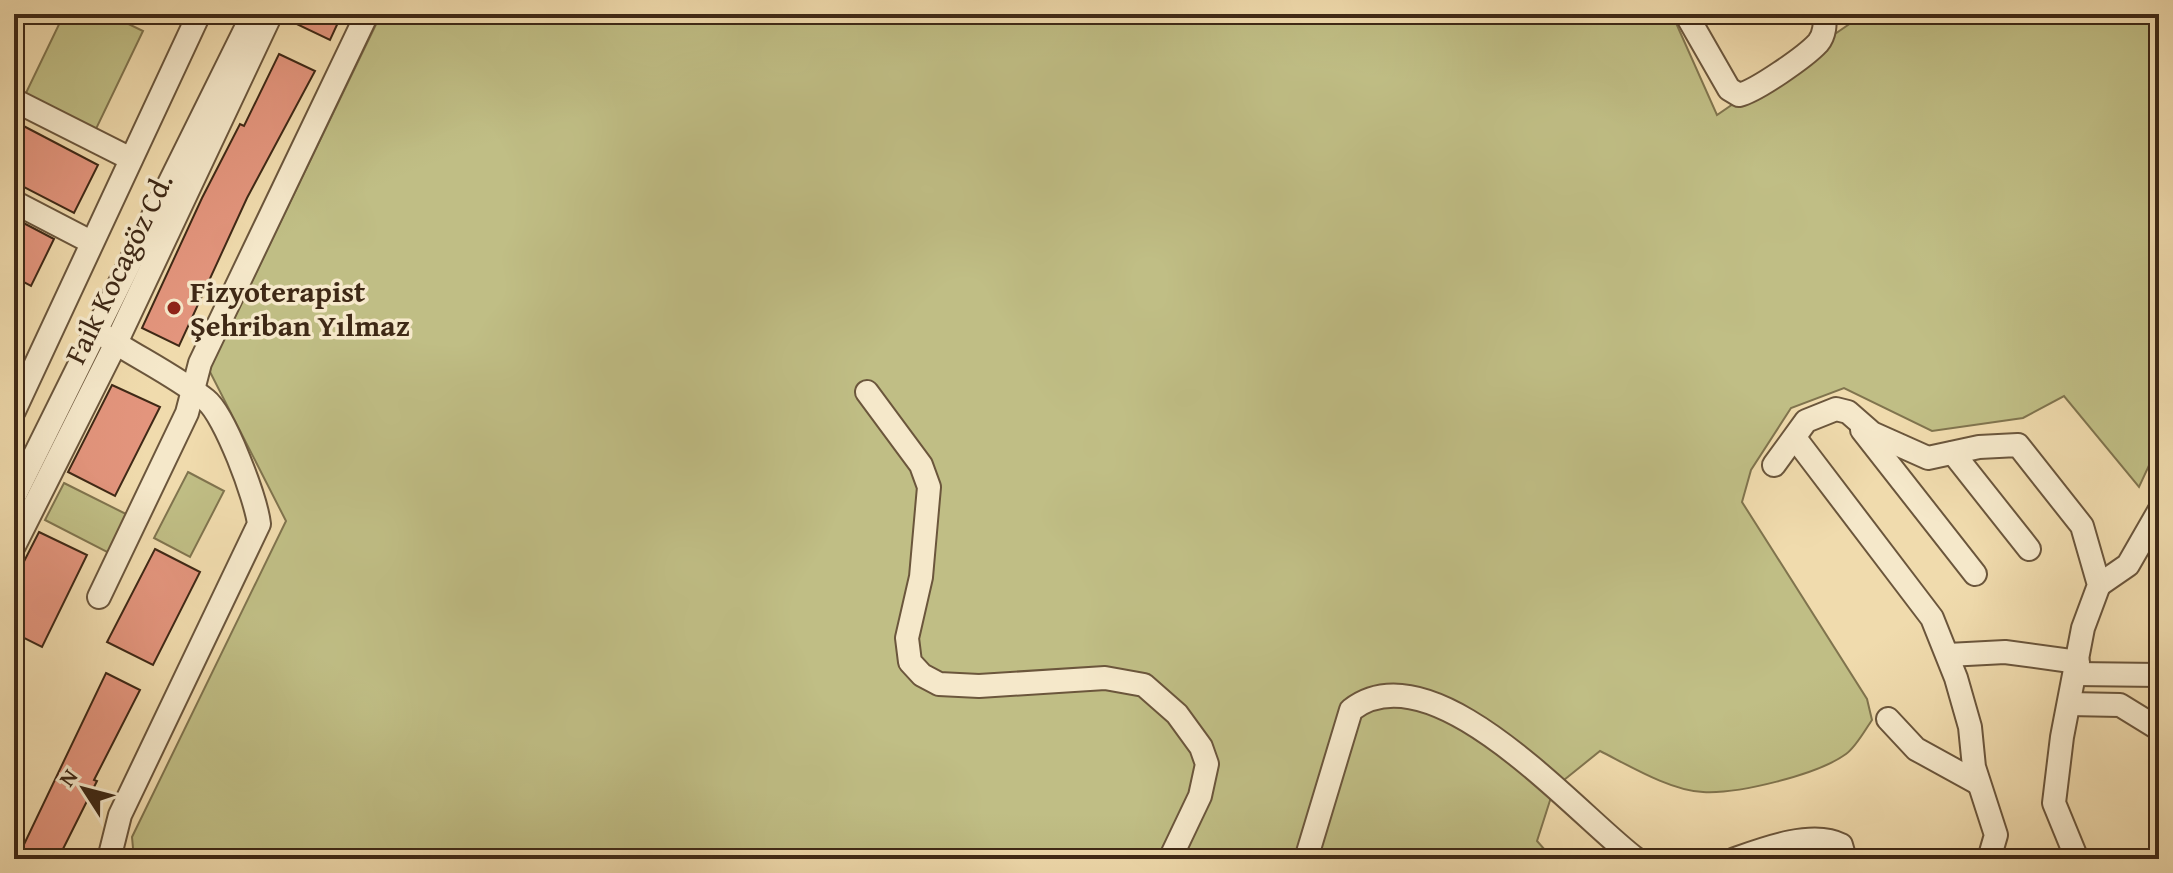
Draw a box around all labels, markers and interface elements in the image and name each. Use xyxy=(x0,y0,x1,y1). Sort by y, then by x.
street label: Faik Kocagöz Cd. xyxy=(53,165,183,371)
place label: Fizyoterapist Şehriban Yılmaz xyxy=(190,269,410,347)
marker: Fizyoterapist Şehriban Yılmaz xyxy=(165,299,183,317)
north arrow xyxy=(44,749,124,829)
text: N xyxy=(51,762,85,793)

